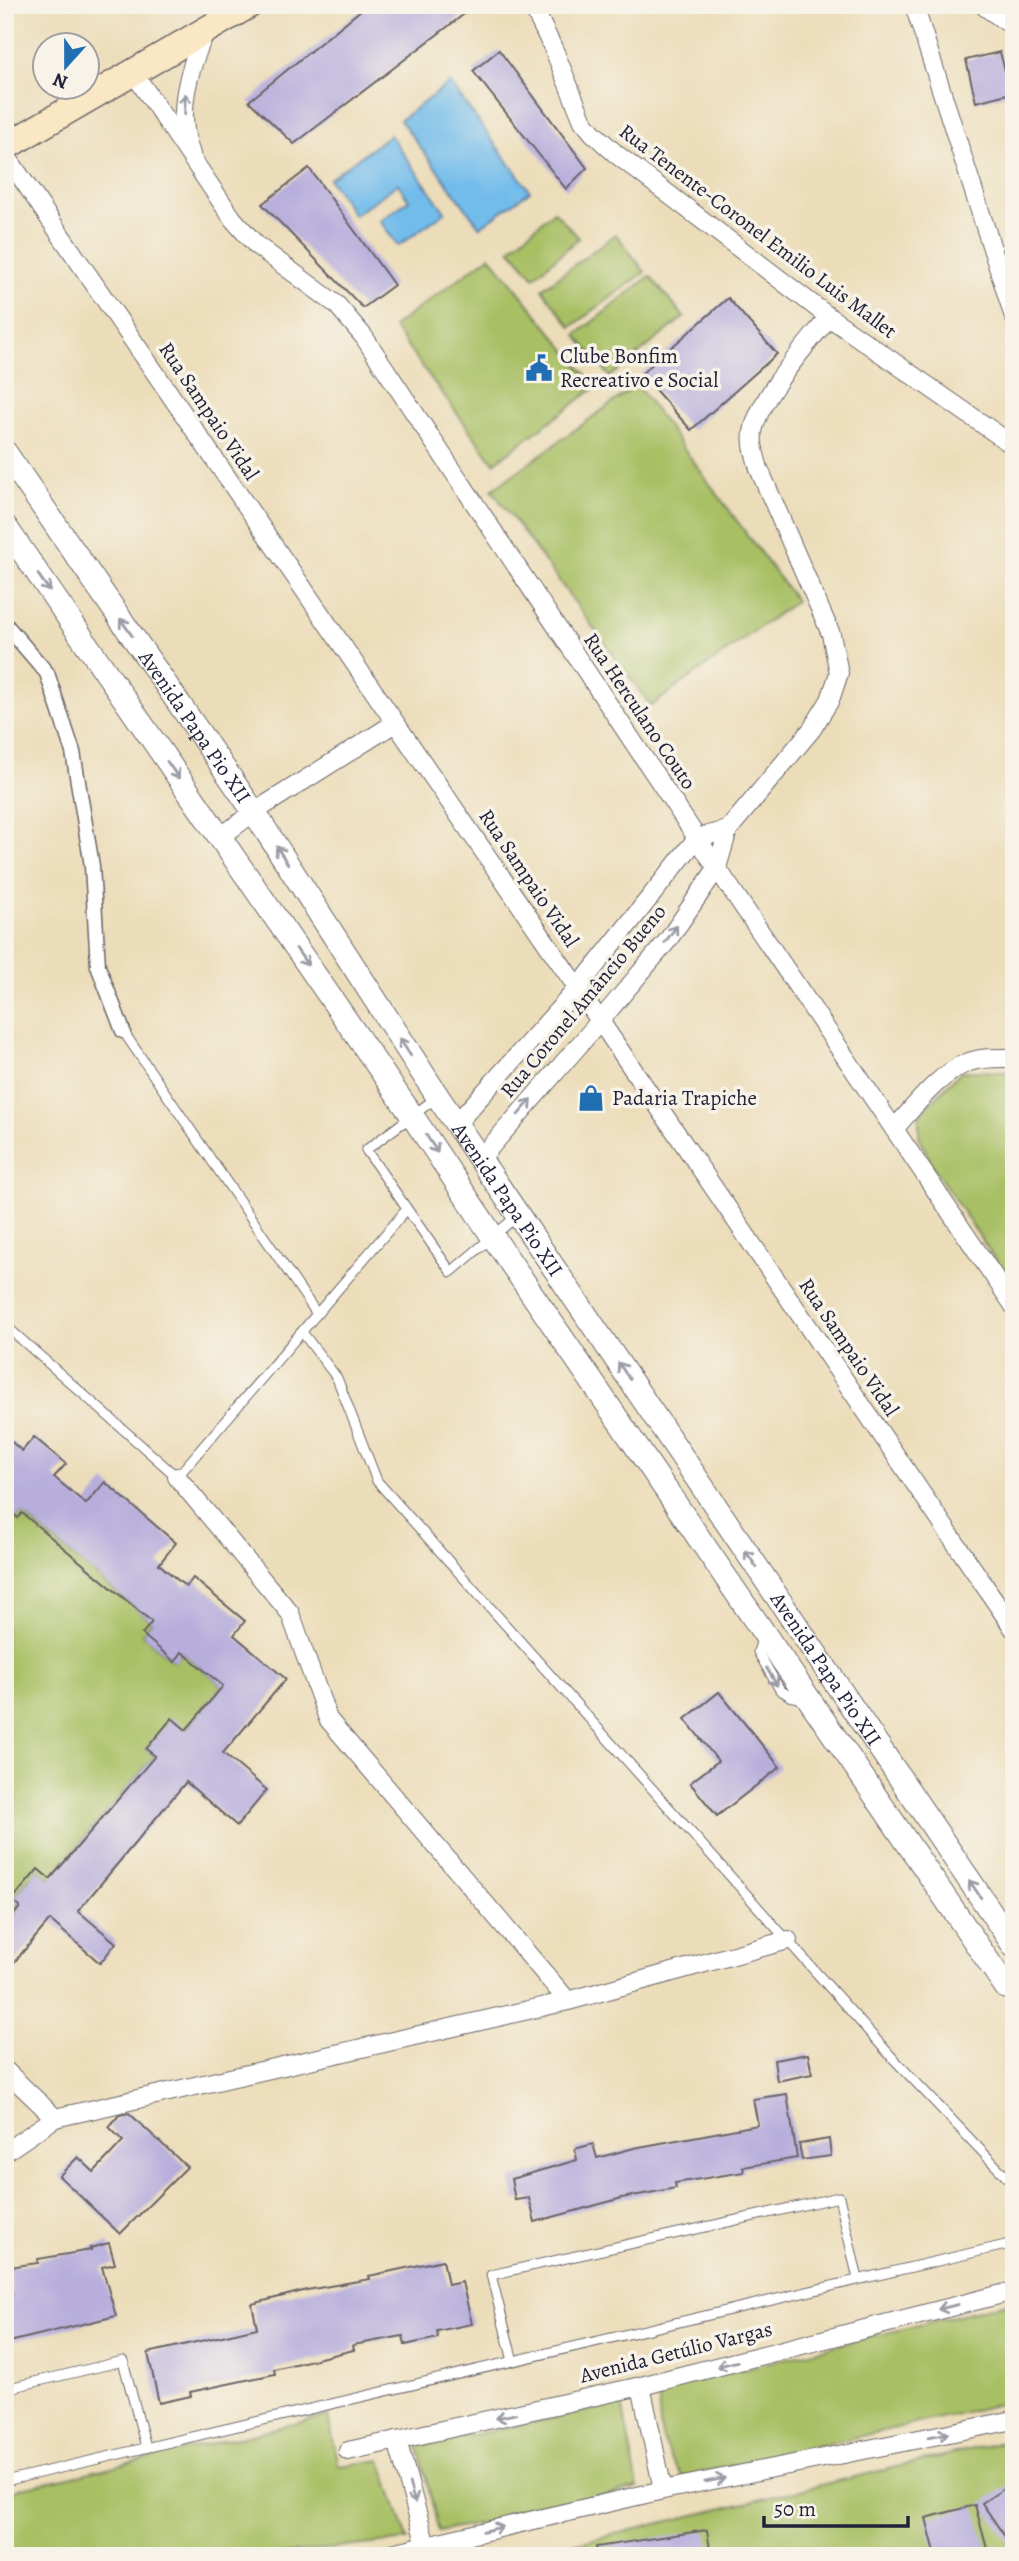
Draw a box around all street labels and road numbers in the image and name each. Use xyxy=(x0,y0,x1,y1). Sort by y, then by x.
street label: Rua Tenente-Coronel Emilio Luis Mallet xyxy=(613,117,903,345)
street label: Rua Sampaio Vidal xyxy=(152,336,266,486)
street label: Rua Herculano Couto xyxy=(577,627,703,795)
street label: Avenida Papa Pio XII xyxy=(132,644,258,809)
street label: Rua Sampaio Vidal xyxy=(472,803,586,953)
street label: Rua Coronel Amâncio Bueno xyxy=(494,898,672,1104)
street label: Avenida Papa Pio XII xyxy=(445,1117,570,1282)
street label: Rua Sampaio Vidal xyxy=(792,1272,906,1422)
street label: Avenida Papa Pio XII xyxy=(763,1586,888,1751)
street label: Avenida Getúlio Vargas xyxy=(576,2315,775,2390)

